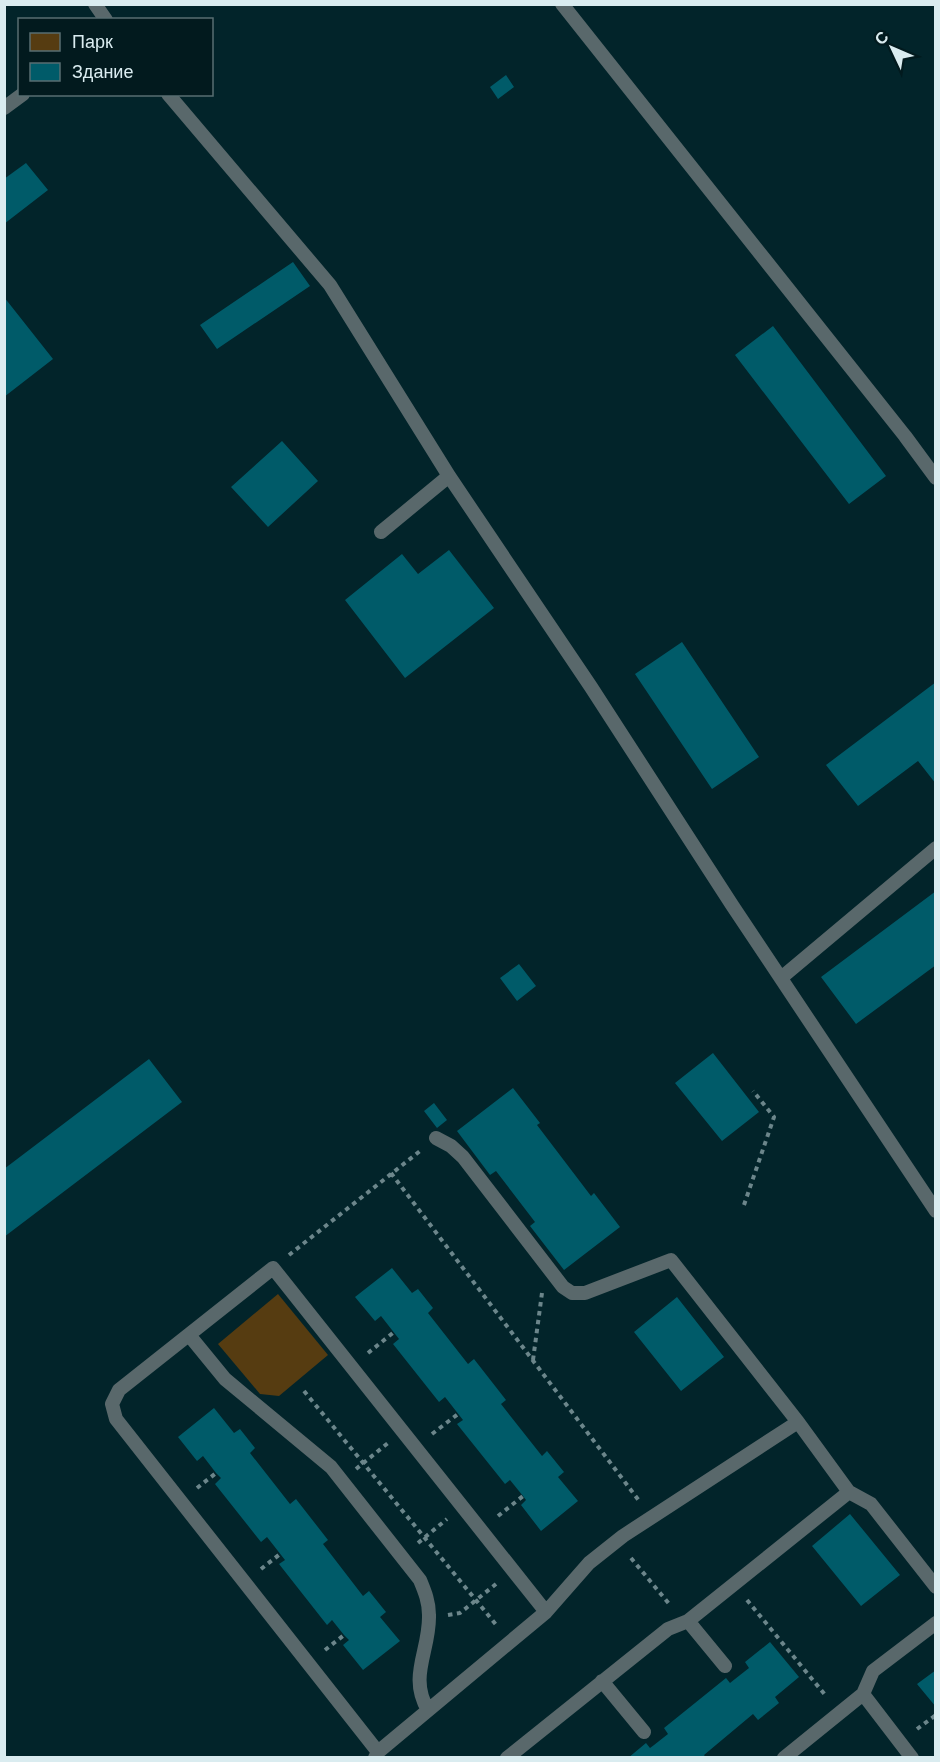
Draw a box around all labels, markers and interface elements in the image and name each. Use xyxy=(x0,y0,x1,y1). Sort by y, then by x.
legend xyxy=(18,18,213,96)
north arrow xyxy=(862,18,922,78)
text: С xyxy=(870,26,892,48)
text: Парк xyxy=(72,30,113,52)
text: Здание xyxy=(72,60,133,82)

